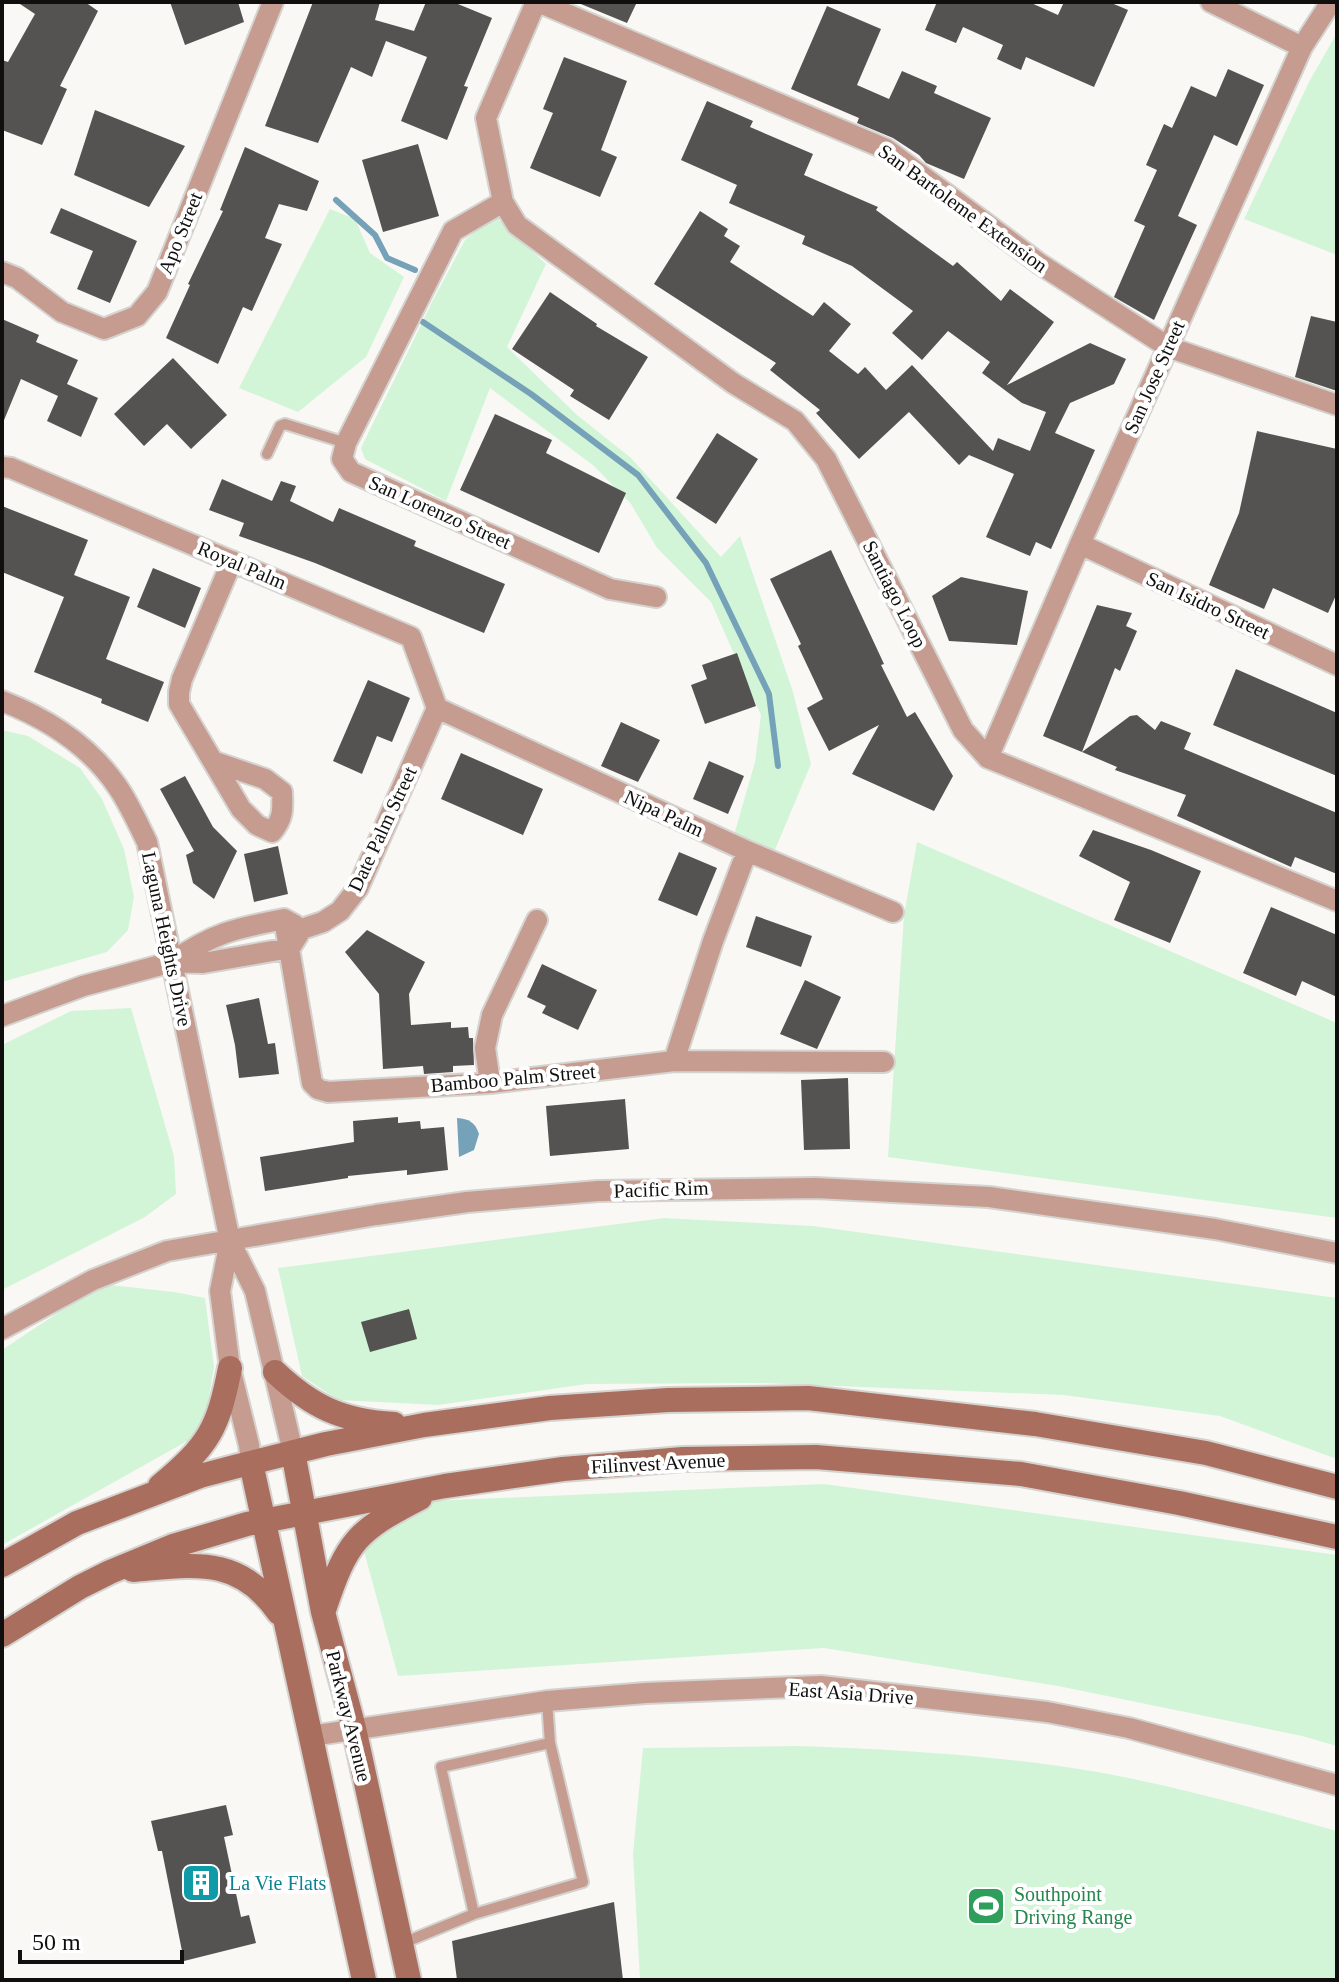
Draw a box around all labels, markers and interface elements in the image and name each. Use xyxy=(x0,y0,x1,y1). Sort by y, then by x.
street label: San Bartoleme Extension xyxy=(874,139,1052,277)
street label: Apo Street xyxy=(154,189,207,277)
street label: San Jose Street xyxy=(1119,317,1189,437)
street label: San Lorenzo Street xyxy=(366,471,515,553)
street label: Royal Palm xyxy=(194,537,290,595)
street label: Santiago Loop xyxy=(858,537,931,652)
street label: San Isidro Street xyxy=(1143,567,1273,643)
street label: Date Palm Street xyxy=(343,763,421,895)
street label: Nipa Palm xyxy=(620,785,708,842)
street label: Laguna Heights Drive xyxy=(137,850,196,1029)
street label: Bamboo Palm Street xyxy=(430,1060,597,1096)
street label: Pacific Rim xyxy=(613,1176,709,1202)
street label: Filinvest Avenue xyxy=(590,1448,726,1478)
street label: Parkway Avenue xyxy=(321,1648,376,1784)
street label: East Asia Drive xyxy=(788,1678,914,1708)
building icon: La Vie Flats xyxy=(180,1862,222,1904)
place label: La Vie Flats xyxy=(229,1872,327,1894)
place label: Southpoint Driving Range xyxy=(1014,1883,1132,1929)
sports icon: Southpoint Driving Range xyxy=(965,1885,1007,1927)
scale bar xyxy=(20,1914,182,1964)
text: 50 m xyxy=(32,1929,81,1955)

